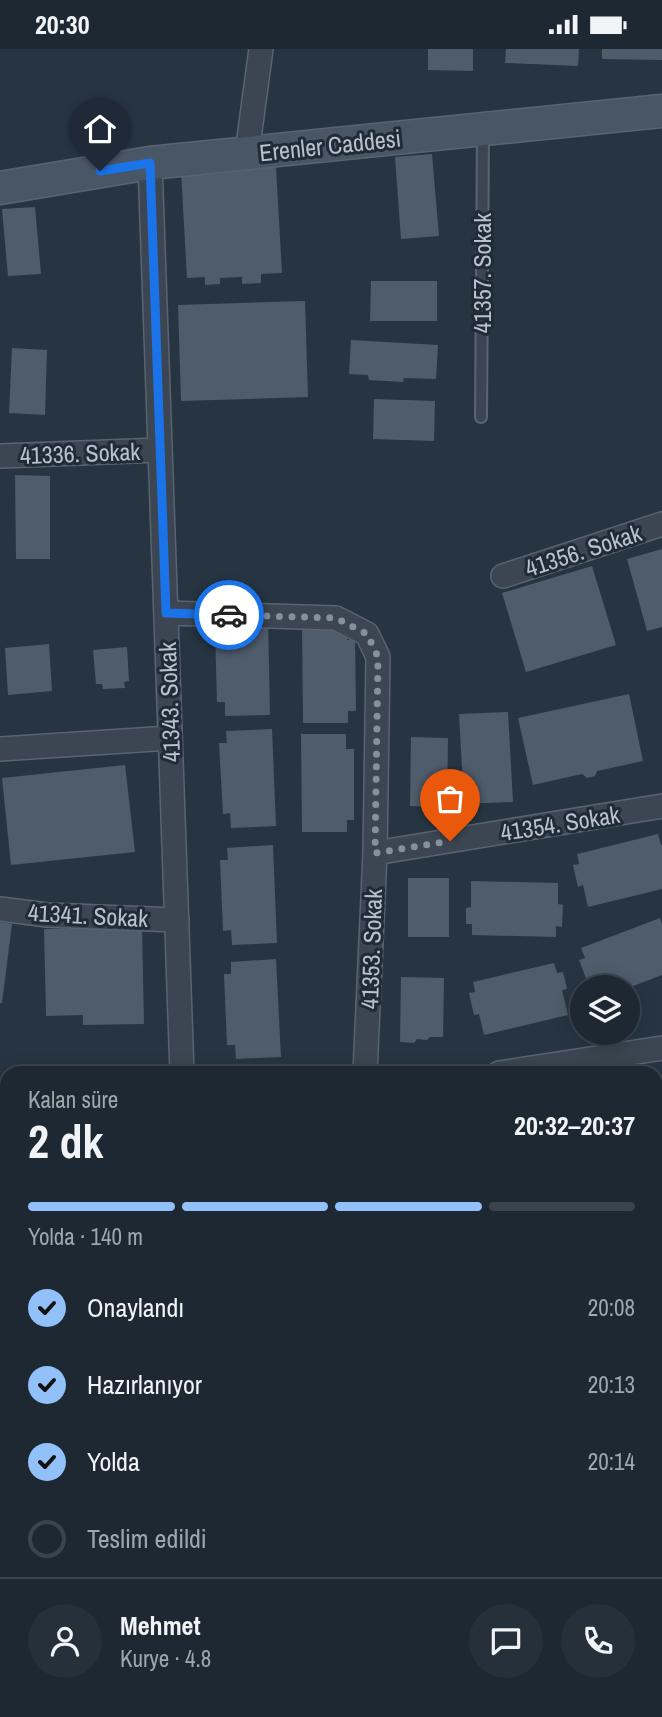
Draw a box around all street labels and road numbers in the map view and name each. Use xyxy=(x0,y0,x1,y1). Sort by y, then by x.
street label: Erenler Caddesi xyxy=(258,122,402,168)
street label: 41357. Sokak xyxy=(466,213,498,333)
street label: 41336. Sokak xyxy=(19,435,141,471)
street label: 41356. Sokak xyxy=(521,516,645,584)
street label: 41343. Sokak xyxy=(151,641,187,763)
street label: 41354. Sokak xyxy=(498,798,622,848)
street label: 41353. Sokak xyxy=(353,888,389,1010)
street label: 41341. Sokak xyxy=(27,896,149,934)

